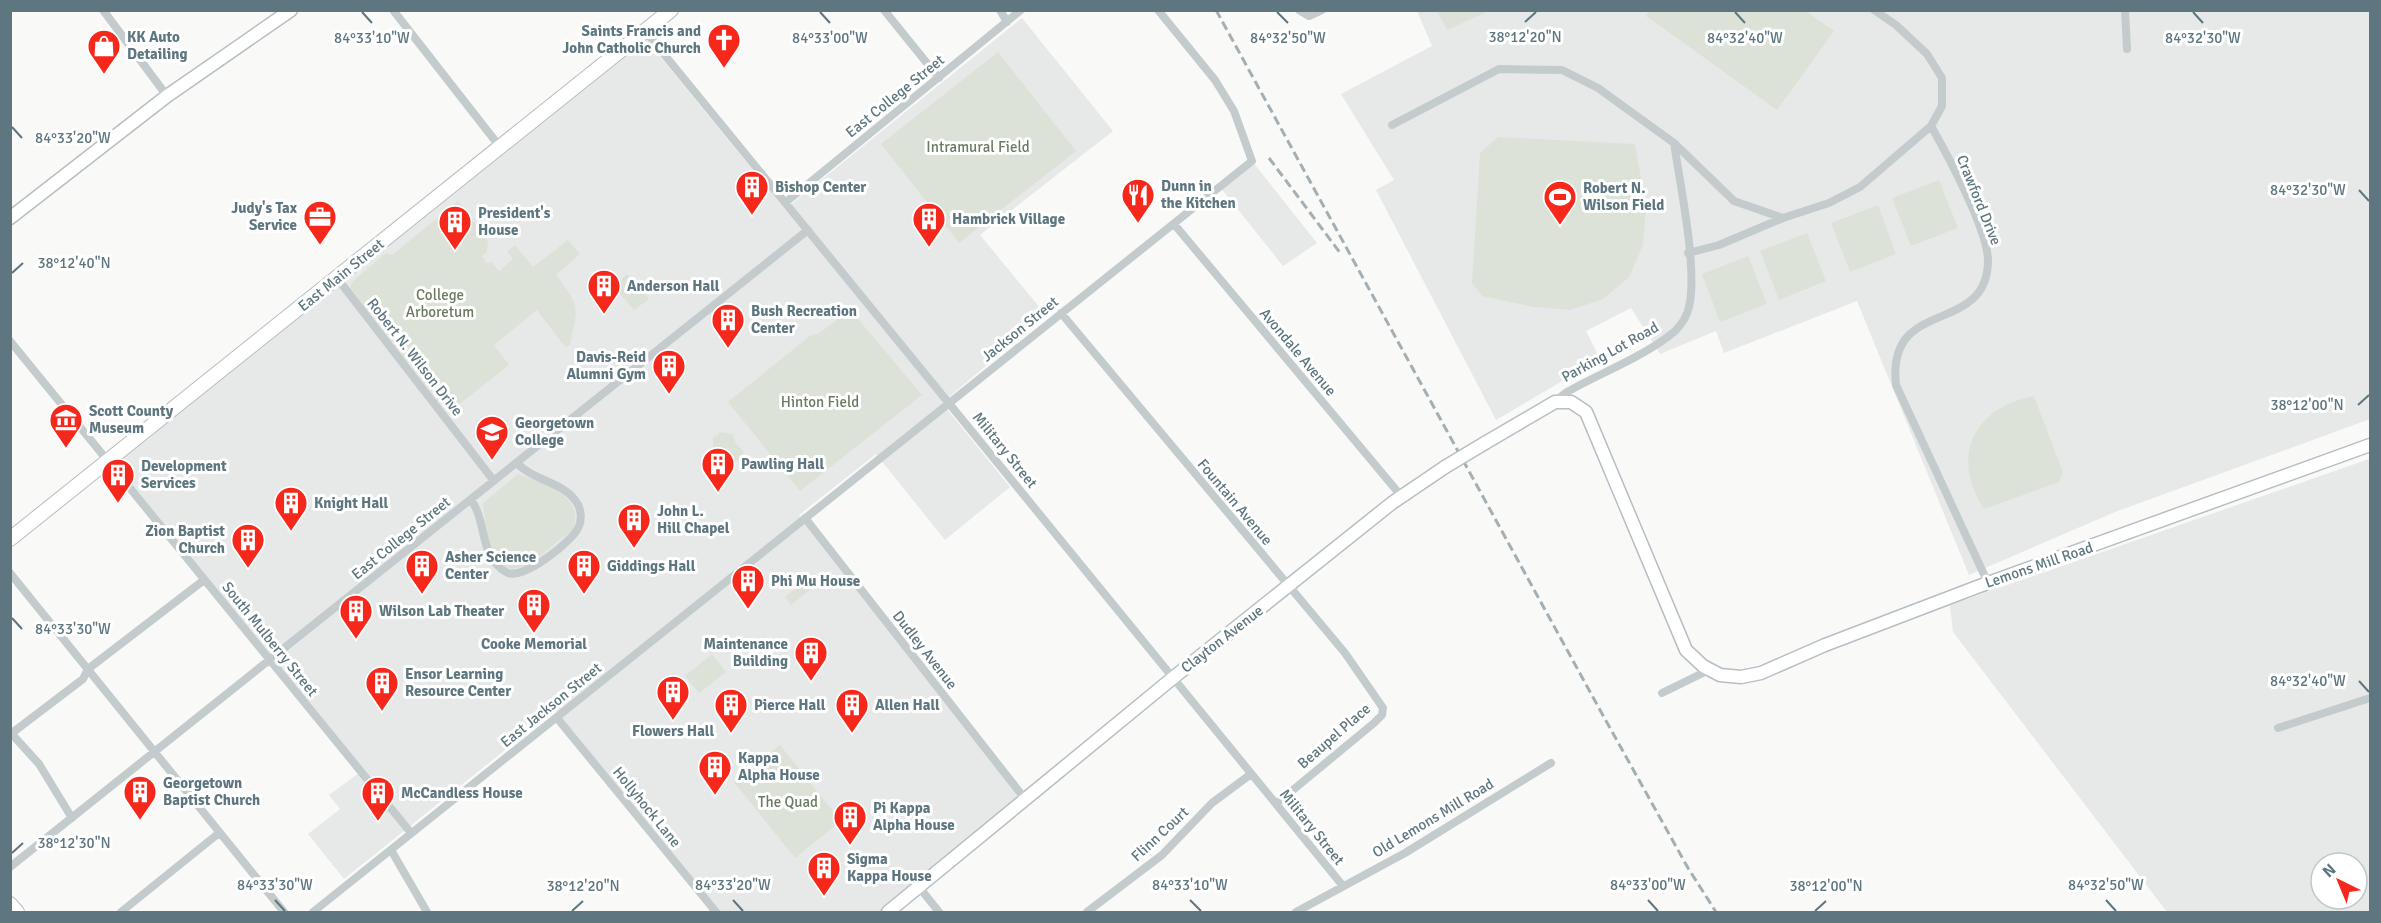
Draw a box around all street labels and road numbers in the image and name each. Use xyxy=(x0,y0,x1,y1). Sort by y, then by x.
street label: East College Street xyxy=(842,51,948,141)
street label: Crawford Drive xyxy=(1953,152,2005,248)
street label: East Main Street xyxy=(294,235,388,315)
street label: Jackson Street xyxy=(978,293,1062,365)
street label: Robert N. Wilson Drive xyxy=(363,295,467,419)
street label: Avondale Avenue xyxy=(1256,304,1340,400)
street label: Parking Lot Road xyxy=(1558,318,1662,386)
street label: Military Street xyxy=(969,408,1041,492)
street label: Fountain Avenue xyxy=(1194,455,1276,549)
street label: East College Street xyxy=(348,493,454,583)
street label: Lemons Mill Road xyxy=(1983,538,2095,592)
street label: South Mulberry Street xyxy=(218,578,322,700)
street label: Clayton Avenue xyxy=(1177,601,1267,677)
street label: Dudley Avenue xyxy=(889,607,961,693)
street label: East Jackson Street xyxy=(497,659,605,751)
street label: Beaupel Place xyxy=(1294,700,1374,772)
street label: Hollyhock Lane xyxy=(609,763,685,851)
street label: Old Lemons Mill Road xyxy=(1369,775,1497,861)
street label: Military Street xyxy=(1276,785,1348,869)
street label: Flinn Court xyxy=(1128,803,1192,865)

